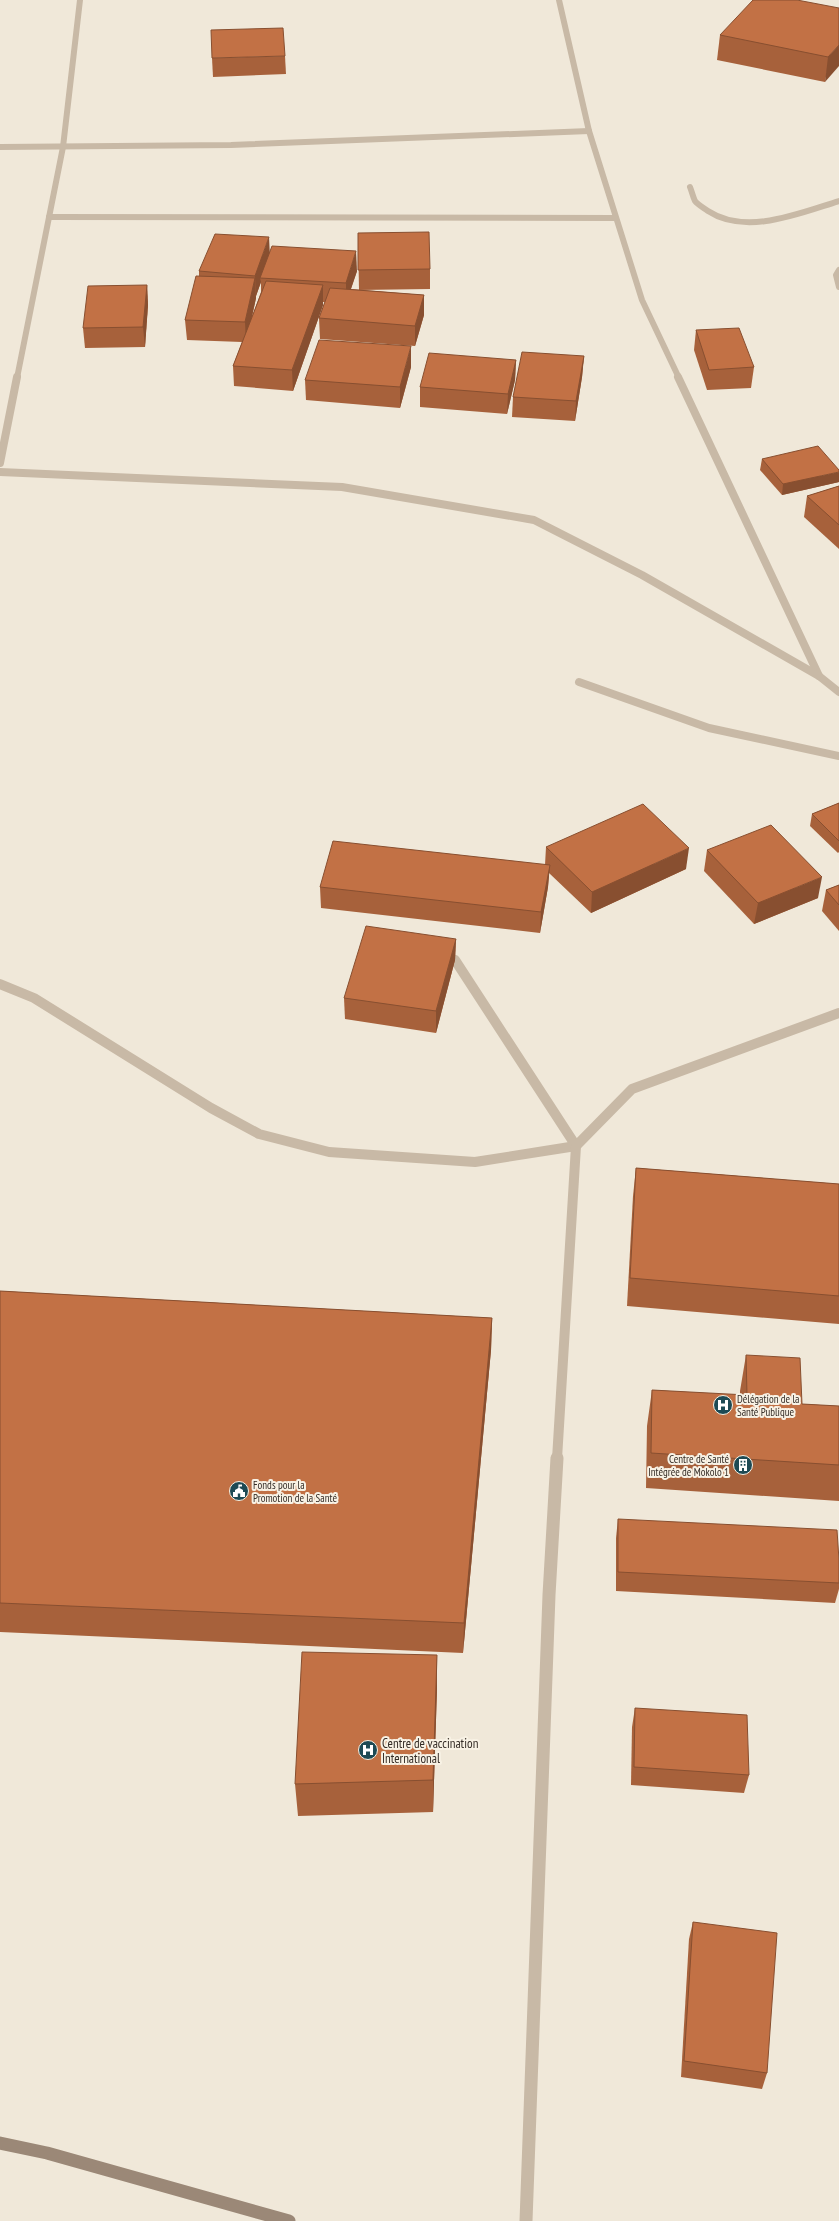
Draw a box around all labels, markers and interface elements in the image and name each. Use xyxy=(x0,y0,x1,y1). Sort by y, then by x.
place label: Délégation de la Santé Publique xyxy=(737,1392,799,1419)
hospital icon: Délégation de la Santé Publique xyxy=(712,1394,734,1416)
place label: Centre de Santé Intégrée de Mokolo 1 xyxy=(648,1452,729,1479)
building icon: Centre de Santé Intégrée de Mokolo 1 xyxy=(732,1454,754,1476)
place label: Fonds pour la Promotion de la Santé xyxy=(253,1478,337,1505)
public building icon: Fonds pour la Promotion de la Santé xyxy=(228,1480,250,1502)
place label: Centre de vaccination International xyxy=(382,1735,479,1767)
hospital icon: Centre de vaccination International xyxy=(357,1739,379,1761)

